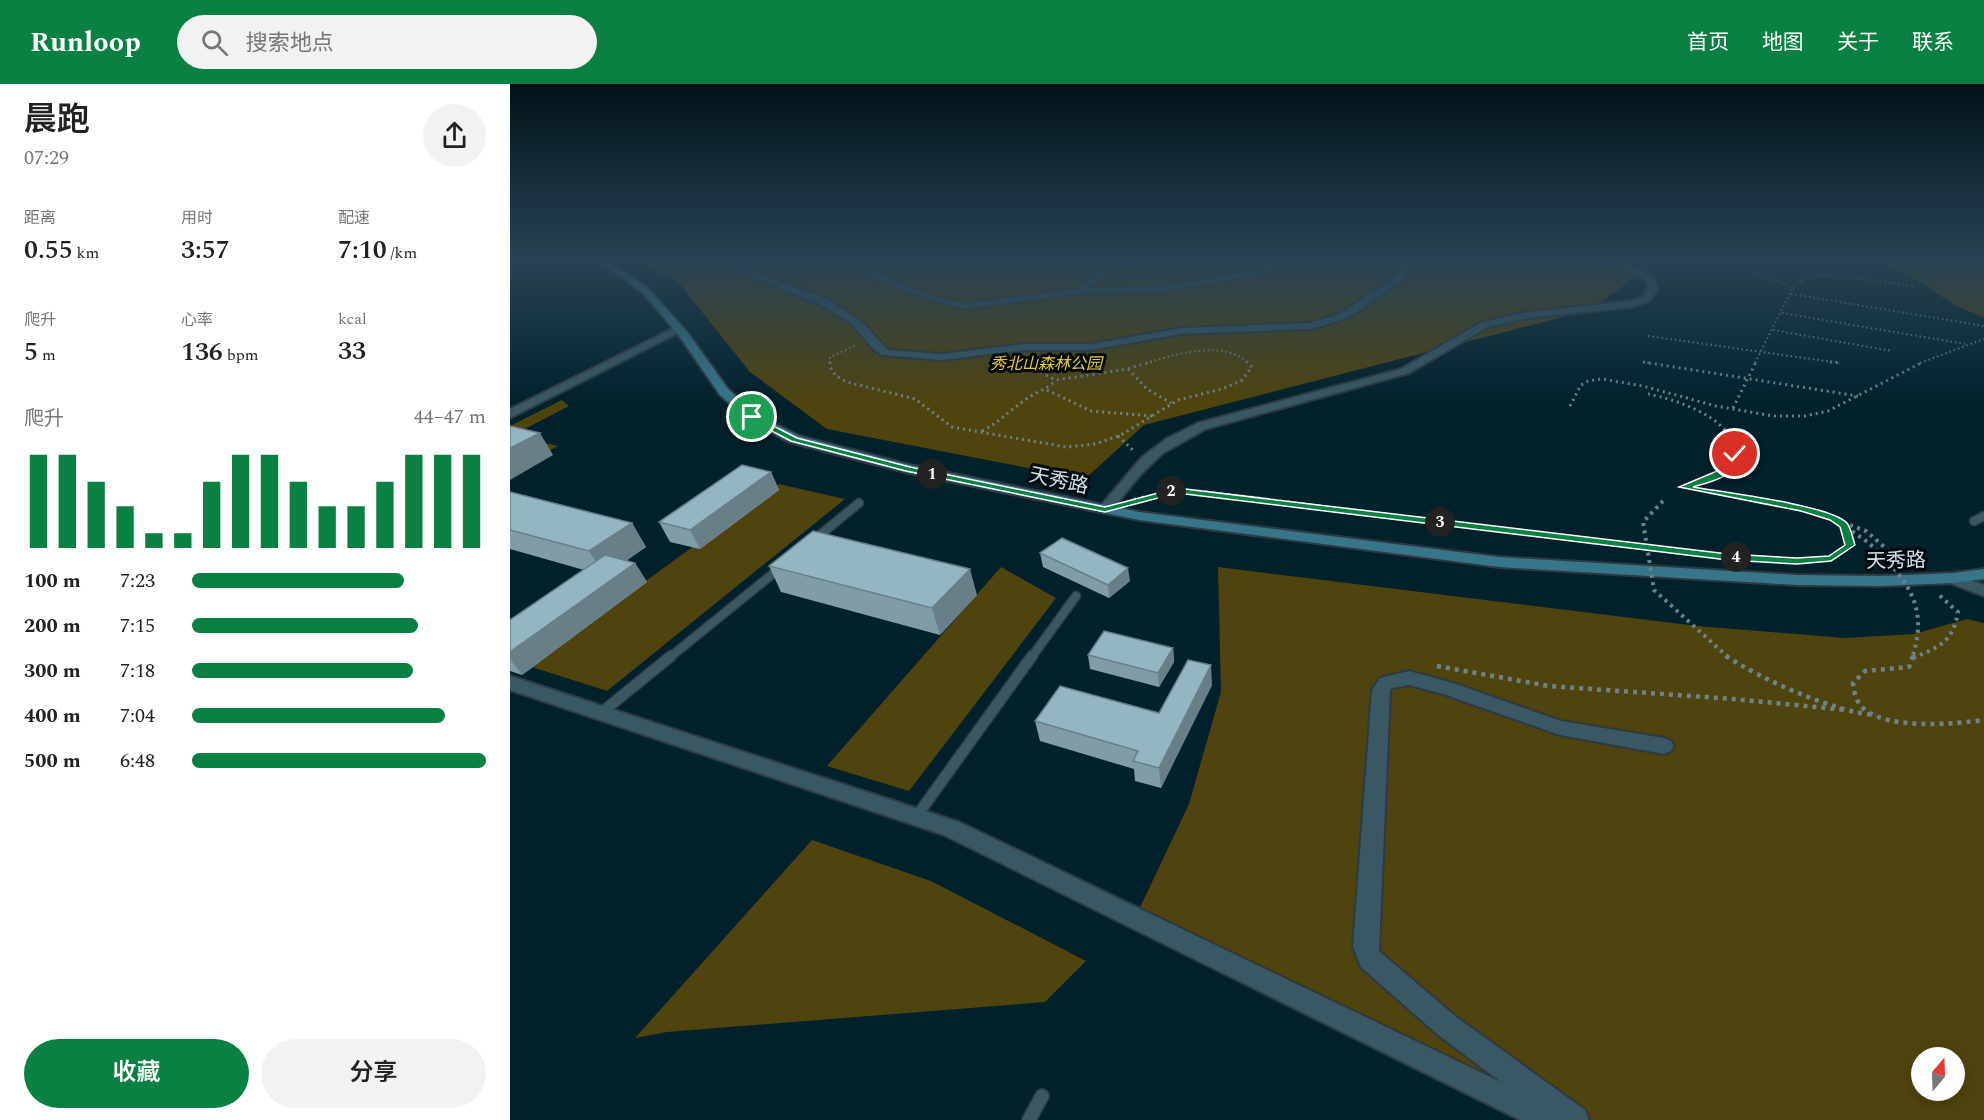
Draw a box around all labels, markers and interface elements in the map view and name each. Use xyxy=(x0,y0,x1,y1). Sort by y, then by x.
search box xyxy=(177,15,597,69)
text: Runloop xyxy=(30,21,141,64)
icon: search xyxy=(198,26,231,59)
text: 搜索地点 xyxy=(246,27,334,60)
text: 首页 xyxy=(1687,27,1729,59)
text: 地图 xyxy=(1762,27,1804,59)
text: 关于 xyxy=(1837,27,1879,59)
text: 联系 xyxy=(1912,27,1954,59)
text: 晨跑 xyxy=(24,95,90,145)
button: share xyxy=(423,104,486,167)
text: 07:29 xyxy=(24,143,69,173)
text: 距离 xyxy=(24,206,56,230)
text: 用时 xyxy=(181,206,213,230)
text: 配速 xyxy=(338,206,370,230)
text: 0.55 xyxy=(24,230,73,270)
text: 3:57 xyxy=(181,230,230,270)
text: 7:10 xyxy=(338,230,387,270)
text: km xyxy=(73,241,99,265)
text: /km xyxy=(387,241,417,265)
text: kcal xyxy=(338,307,367,331)
text: 爬升 xyxy=(24,308,56,332)
text: 心率 xyxy=(181,308,213,332)
text: 33 xyxy=(338,331,366,371)
text: 5 xyxy=(24,332,38,372)
text: 136 xyxy=(181,332,223,372)
text: m xyxy=(38,343,56,367)
text: bpm xyxy=(223,343,259,367)
park label: 秀北山森林公园 xyxy=(990,352,1104,376)
pin xyxy=(726,391,777,442)
icon: arrive xyxy=(735,400,768,433)
text: 44–47 m xyxy=(414,402,486,432)
text: 爬升 xyxy=(24,404,64,434)
pin xyxy=(1709,428,1760,479)
icon: check xyxy=(1718,437,1751,470)
pin: 1 xyxy=(917,459,947,489)
street label: 天秀路 xyxy=(1026,460,1091,502)
text: 1 xyxy=(928,462,936,486)
pin: 2 xyxy=(1156,476,1186,506)
text: 2 xyxy=(1167,479,1175,503)
pin: 3 xyxy=(1425,507,1455,537)
text: 3 xyxy=(1436,510,1444,534)
pin: 4 xyxy=(1721,542,1751,572)
text: 4 xyxy=(1732,545,1740,569)
street label: 天秀路 xyxy=(1866,545,1926,577)
text: 100 m xyxy=(24,566,81,596)
text: 7:23 xyxy=(120,566,155,596)
text: 200 m xyxy=(24,611,81,641)
text: 7:15 xyxy=(120,611,155,641)
text: 300 m xyxy=(24,656,81,686)
text: 7:18 xyxy=(120,656,155,686)
text: 400 m xyxy=(24,701,81,731)
text: 7:04 xyxy=(120,701,155,731)
text: 500 m xyxy=(24,746,81,776)
text: 6:48 xyxy=(120,746,155,776)
button: 收藏 xyxy=(24,1039,249,1108)
button: 分享 xyxy=(261,1039,486,1108)
north arrow xyxy=(1911,1047,1965,1101)
map controls xyxy=(1911,1047,1965,1101)

